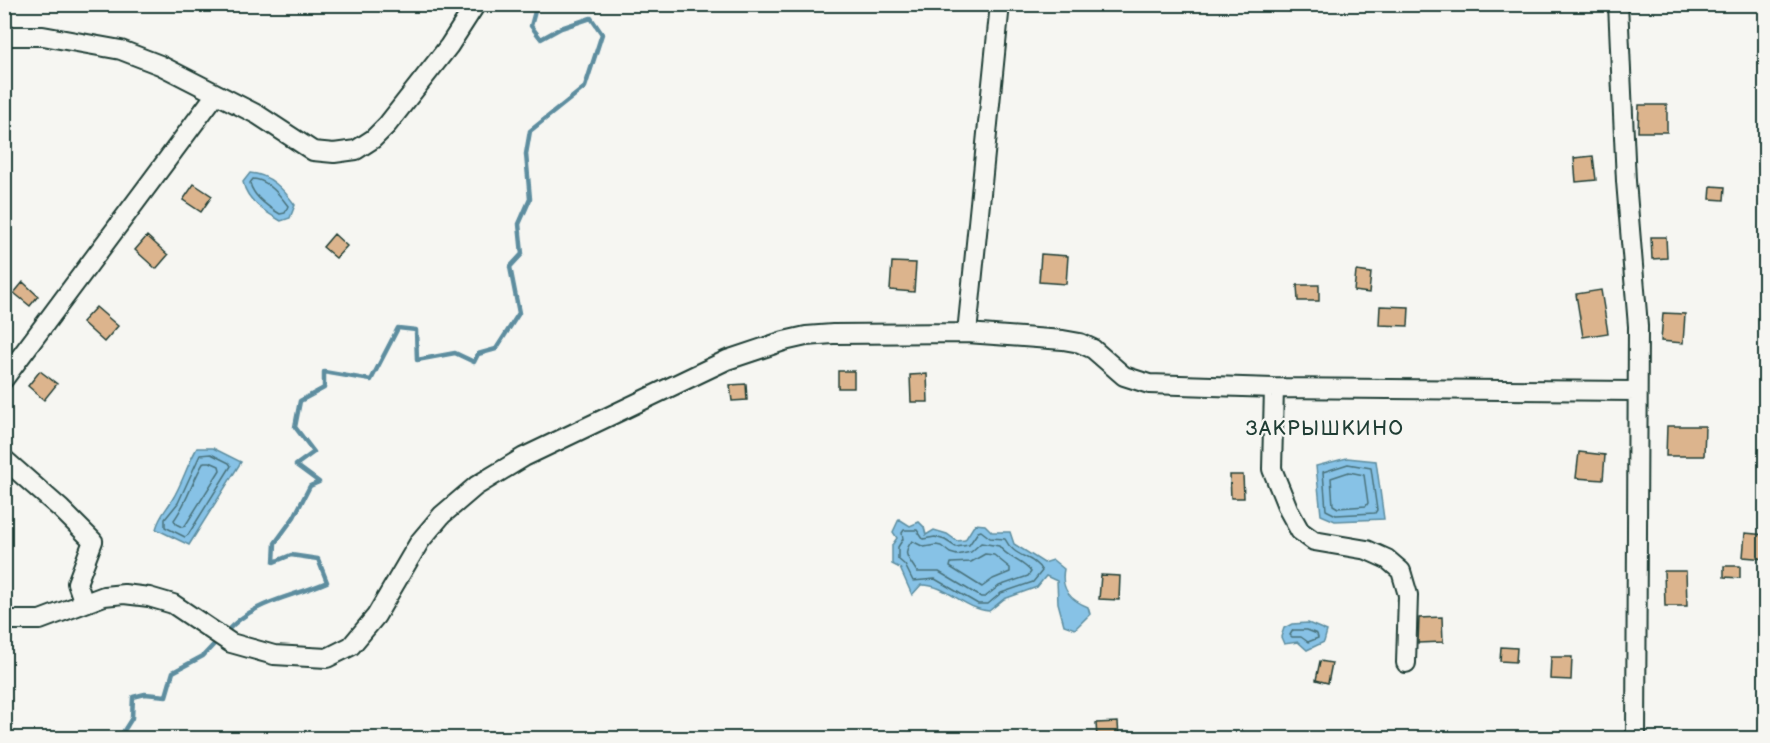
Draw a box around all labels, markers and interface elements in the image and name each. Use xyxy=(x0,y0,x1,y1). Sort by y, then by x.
district label: ЗАКРЫШКИНО xyxy=(1246,417,1404,441)

